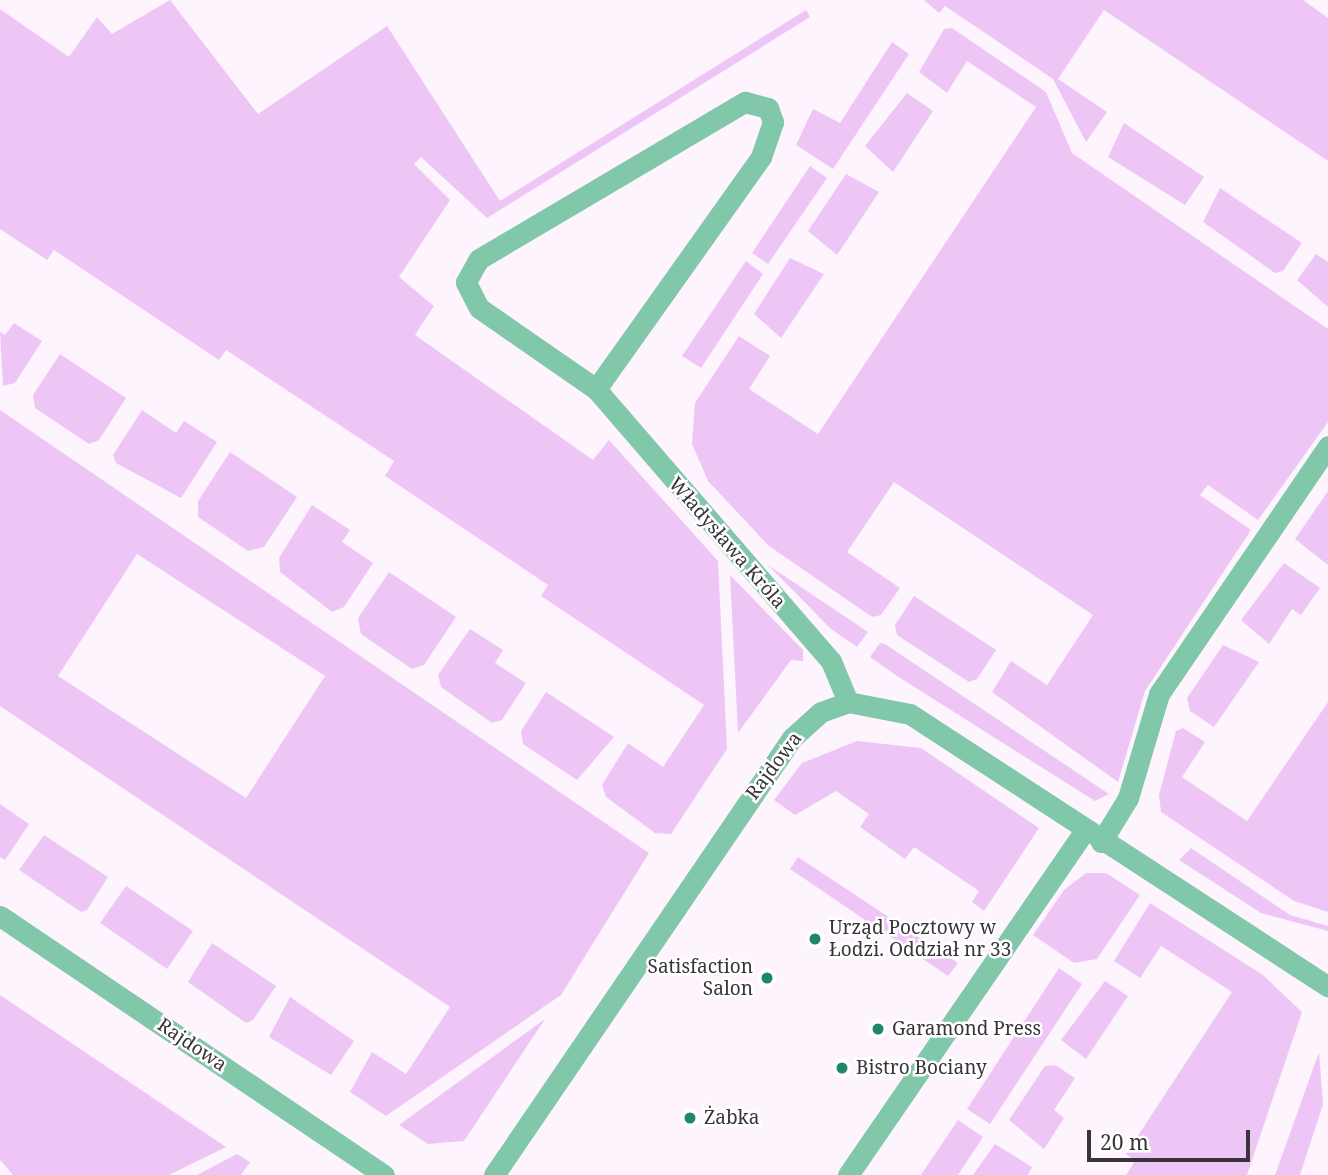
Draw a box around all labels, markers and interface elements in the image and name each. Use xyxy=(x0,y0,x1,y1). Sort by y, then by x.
street label: Władysława Króla xyxy=(664,473,790,613)
street label: Rajdowa xyxy=(741,728,807,804)
place label: Urząd Pocztowy w Łodzi. Oddział nr 33 xyxy=(829,917,1011,961)
marker: Urząd Pocztowy w Łodzi. Oddział nr 33 xyxy=(807,931,823,947)
place label: Satisfaction Salon xyxy=(648,956,753,1000)
marker: Satisfaction Salon xyxy=(759,970,775,986)
street label: Rajdowa xyxy=(153,1014,231,1076)
place label: Garamond Press xyxy=(892,1018,1041,1040)
marker: Garamond Press xyxy=(870,1021,886,1037)
place label: Bistro Bociany xyxy=(856,1057,987,1079)
marker: Bistro Bociany xyxy=(834,1060,850,1076)
place label: Żabka xyxy=(704,1107,759,1129)
marker: Żabka xyxy=(682,1110,698,1126)
scale bar xyxy=(1090,1116,1253,1160)
text: 20 m xyxy=(1100,1128,1149,1156)

